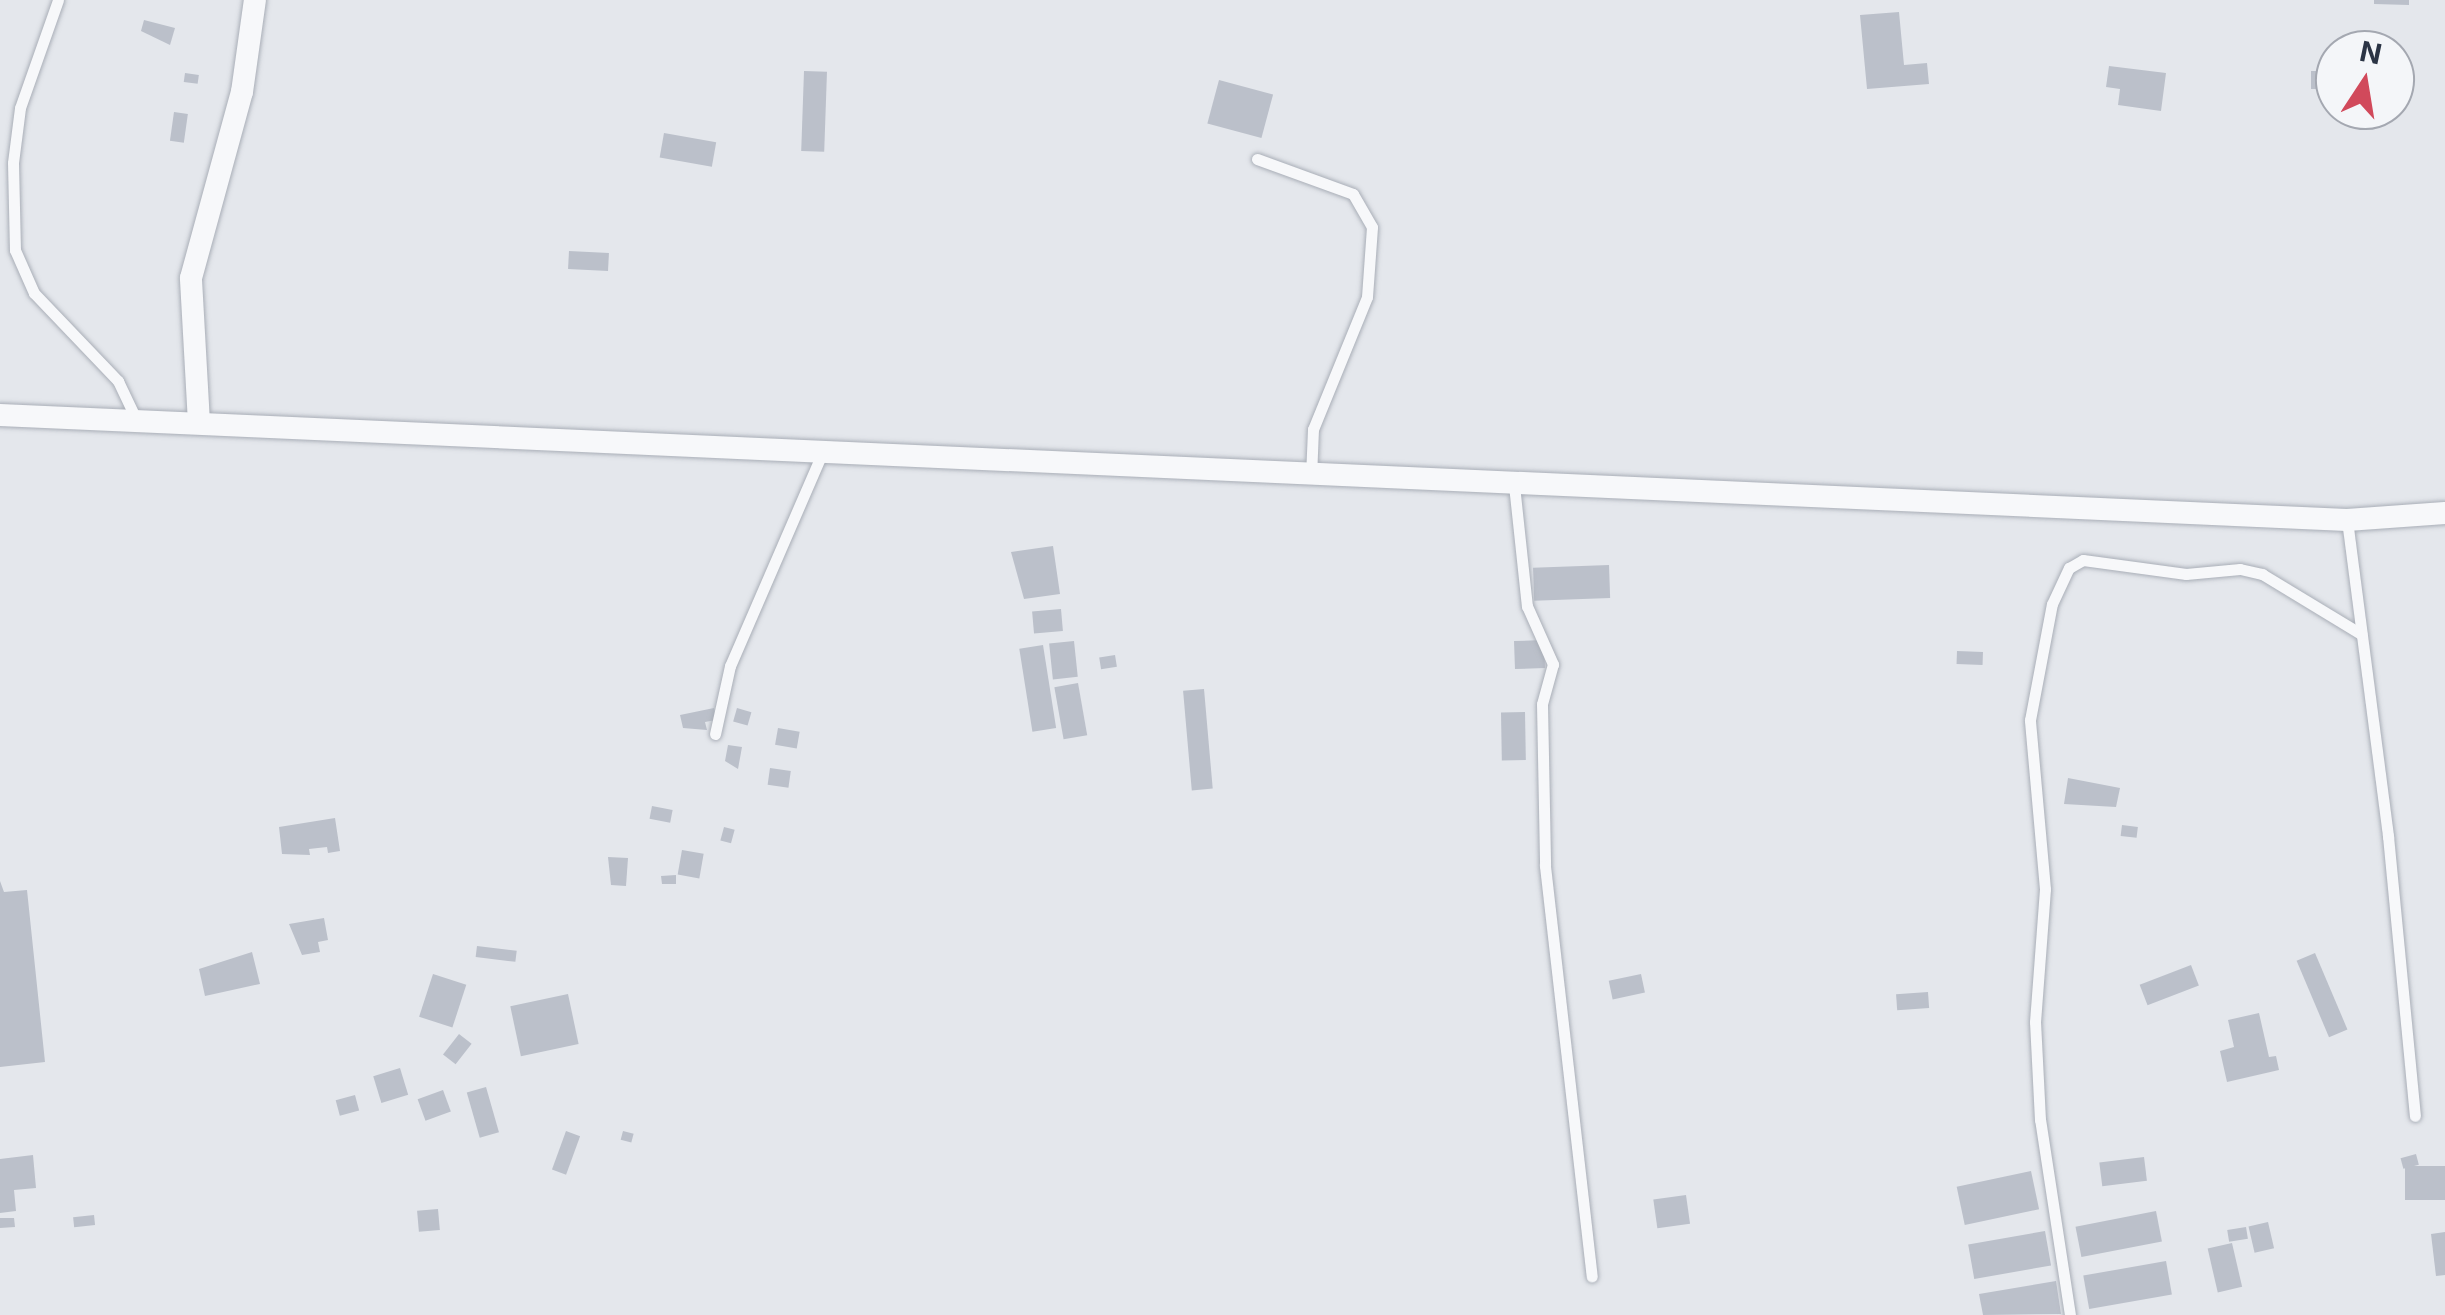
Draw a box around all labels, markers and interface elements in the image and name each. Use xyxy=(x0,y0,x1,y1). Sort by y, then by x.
north arrow xyxy=(2315,30,2415,130)
text: N xyxy=(2357,34,2385,71)

